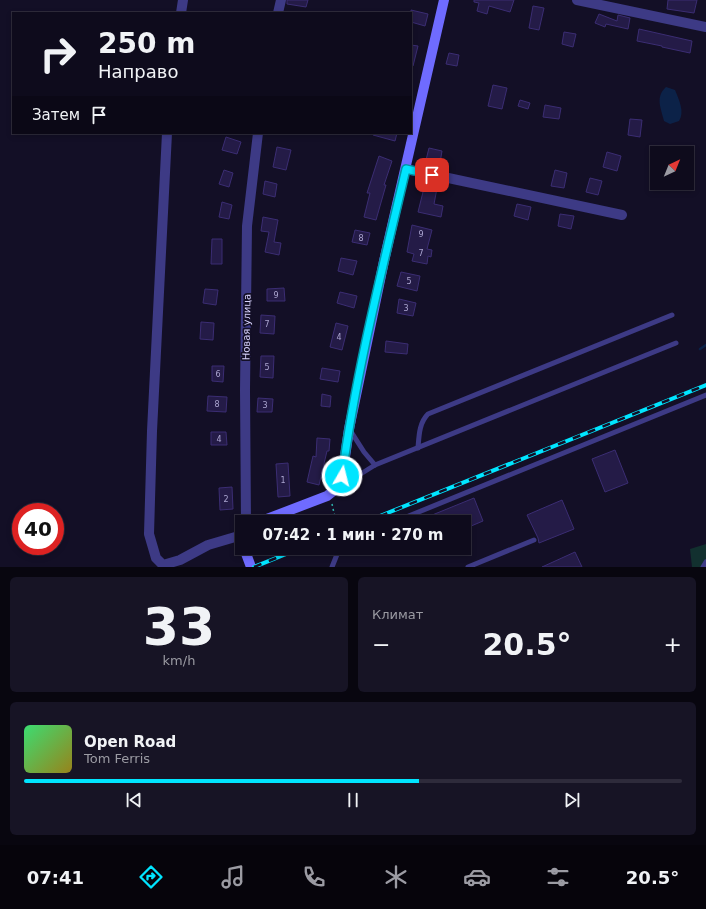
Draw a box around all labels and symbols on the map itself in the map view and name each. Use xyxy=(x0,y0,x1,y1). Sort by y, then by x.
north arrow xyxy=(650,146,694,190)
pin xyxy=(415,158,449,192)
house number: 9 xyxy=(418,230,424,239)
house number: 8 xyxy=(358,234,364,243)
house number: 7 xyxy=(418,249,424,258)
house number: 5 xyxy=(406,277,412,286)
house number: 9 xyxy=(273,291,279,300)
street label: Новая улица xyxy=(240,294,253,360)
house number: 3 xyxy=(403,304,409,313)
house number: 7 xyxy=(264,320,270,329)
house number: 4 xyxy=(336,333,342,342)
house number: 5 xyxy=(264,363,270,372)
house number: 6 xyxy=(215,370,221,379)
house number: 8 xyxy=(214,400,220,409)
house number: 3 xyxy=(262,401,268,410)
house number: 4 xyxy=(216,435,222,444)
position arrow xyxy=(321,455,363,497)
house number: 1 xyxy=(280,476,286,485)
house number: 2 xyxy=(223,495,229,504)
speed limit sign: 40 xyxy=(12,503,64,555)

